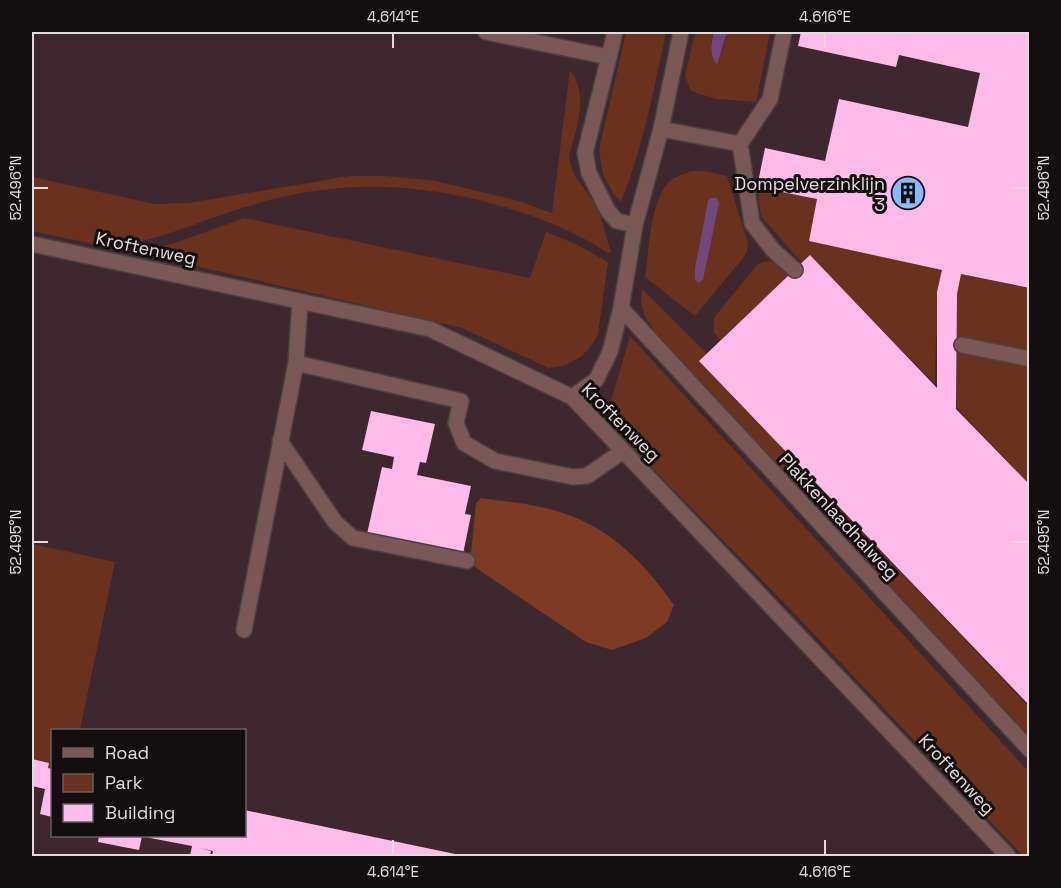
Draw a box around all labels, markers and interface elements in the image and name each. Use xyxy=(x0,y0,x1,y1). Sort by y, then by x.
text: 4.614°E xyxy=(367,7,419,26)
text: 4.616°E xyxy=(799,7,851,26)
text: 52.496°N xyxy=(6,155,25,221)
text: 52.496°N xyxy=(1034,155,1053,221)
place label: Dompelverzinklijn 3 xyxy=(734,172,885,216)
building icon: Dompelverzinklijn 3 xyxy=(890,175,926,211)
street label: Kroftenweg xyxy=(94,226,198,270)
street label: Kroftenweg xyxy=(577,378,665,466)
street label: Plakkenlaadhalweg xyxy=(774,448,904,584)
text: 52.495°N xyxy=(6,510,25,574)
text: 52.495°N xyxy=(1034,510,1053,574)
legend xyxy=(51,729,246,837)
street label: Kroftenweg xyxy=(914,729,1000,819)
text: Road xyxy=(105,741,149,764)
text: Park xyxy=(105,771,143,794)
text: Building xyxy=(105,801,175,824)
text: 4.614°E xyxy=(367,862,419,881)
text: 4.616°E xyxy=(799,862,851,881)

